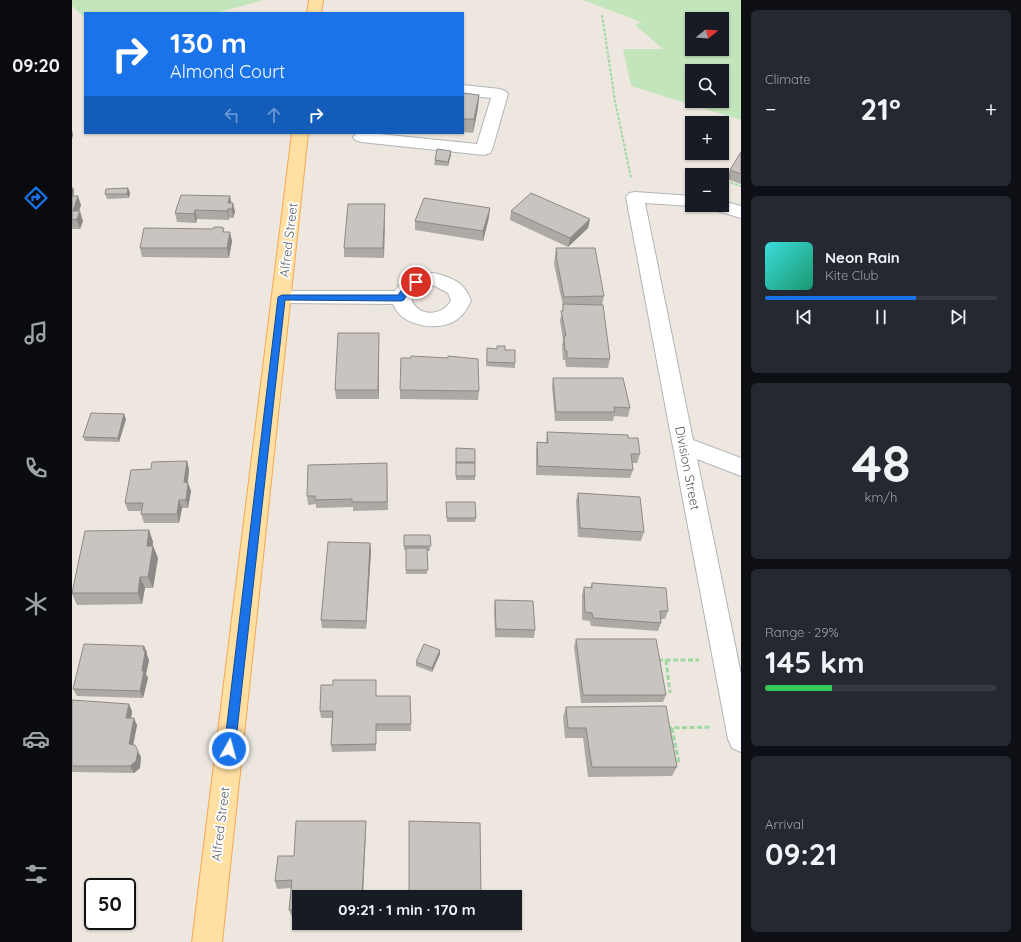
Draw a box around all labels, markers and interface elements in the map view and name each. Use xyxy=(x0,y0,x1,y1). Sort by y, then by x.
north arrow xyxy=(685,12,729,56)
map controls xyxy=(685,12,729,212)
text: 130 m xyxy=(170,25,247,60)
icon: right xyxy=(104,28,156,80)
text: 09:20 xyxy=(12,54,60,77)
text: Almond Court xyxy=(170,60,285,83)
button: search xyxy=(685,64,729,108)
text: Climate xyxy=(765,71,811,87)
text: 21° xyxy=(860,90,901,128)
text: − xyxy=(765,95,776,123)
text: + xyxy=(985,95,997,123)
icon: left xyxy=(221,104,243,126)
icon: ahead xyxy=(263,104,285,126)
icon: right xyxy=(305,104,327,126)
button: + xyxy=(685,116,729,160)
button: − xyxy=(685,168,729,212)
icon: directions xyxy=(22,184,50,212)
street label: Alfred Street xyxy=(275,202,301,278)
text: Neon Rain xyxy=(825,248,900,267)
pin xyxy=(399,265,433,299)
text: Kite Club xyxy=(825,267,878,283)
icon: arrive xyxy=(405,271,427,293)
icon: previous xyxy=(793,306,815,328)
icon: pause xyxy=(870,306,892,328)
icon: next xyxy=(947,306,969,328)
icon: music xyxy=(22,319,50,347)
street label: Division Street xyxy=(672,425,704,511)
text: 48 xyxy=(851,430,911,495)
icon: phone xyxy=(22,454,50,482)
text: km/h xyxy=(865,489,897,505)
icon: climate xyxy=(22,590,50,618)
text: Range · 29% xyxy=(765,624,839,640)
text: 145 km xyxy=(765,643,865,681)
icon: car xyxy=(22,725,50,753)
position arrow xyxy=(208,728,250,770)
street label: Alfred Street xyxy=(207,786,233,862)
text: Arrival xyxy=(765,816,804,832)
text: 09:21 xyxy=(765,835,837,873)
icon: filters xyxy=(22,860,50,888)
speed limit sign: 50 xyxy=(84,878,136,930)
text: 09:21 · 1 min · 170 m xyxy=(338,900,476,919)

